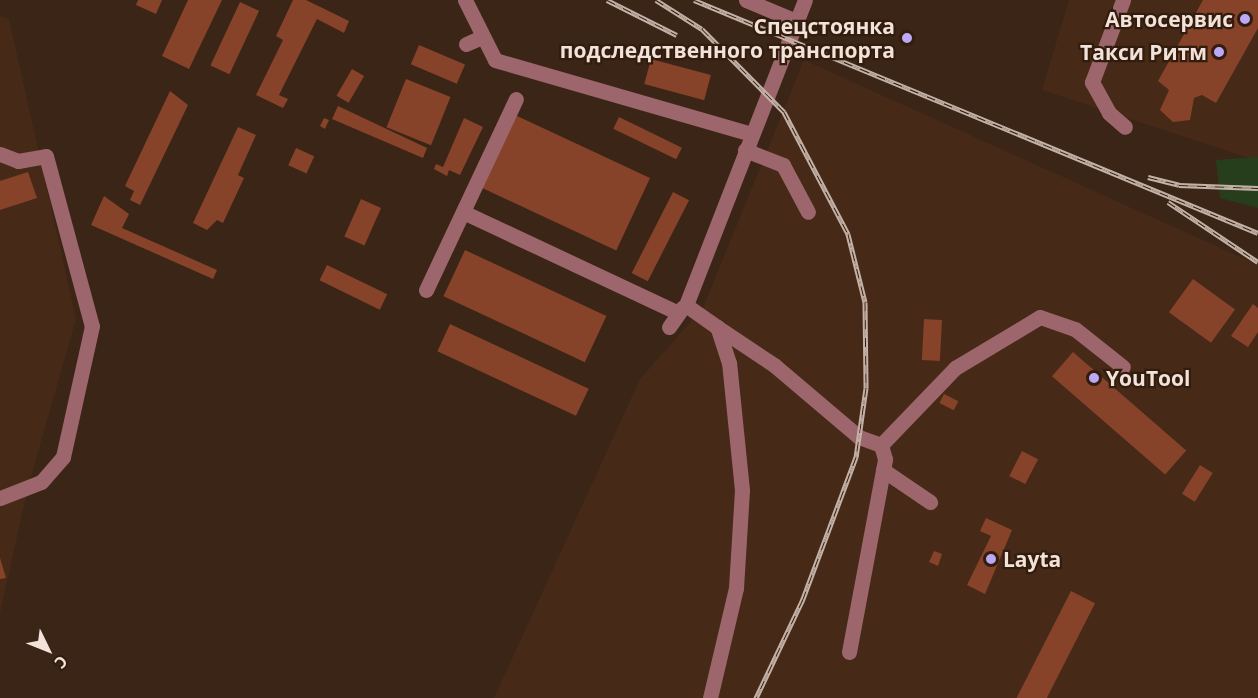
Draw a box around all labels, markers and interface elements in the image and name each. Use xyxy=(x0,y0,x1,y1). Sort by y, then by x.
place label: Автосервис xyxy=(1105,6,1233,32)
marker: Автосервис xyxy=(1238,12,1252,26)
place label: Спецстоянка подследственного транспорта xyxy=(560,13,895,63)
marker: Спецстоянка подследственного транспорта xyxy=(900,31,914,45)
place label: Такси Ритм xyxy=(1080,39,1207,65)
marker: Такси Ритм xyxy=(1212,45,1226,59)
place label: YouTool xyxy=(1106,365,1190,391)
marker: YouTool xyxy=(1087,371,1101,385)
place label: Layta xyxy=(1003,546,1061,572)
marker: Layta xyxy=(984,552,998,566)
north arrow xyxy=(18,620,78,680)
text: С xyxy=(50,651,73,674)

